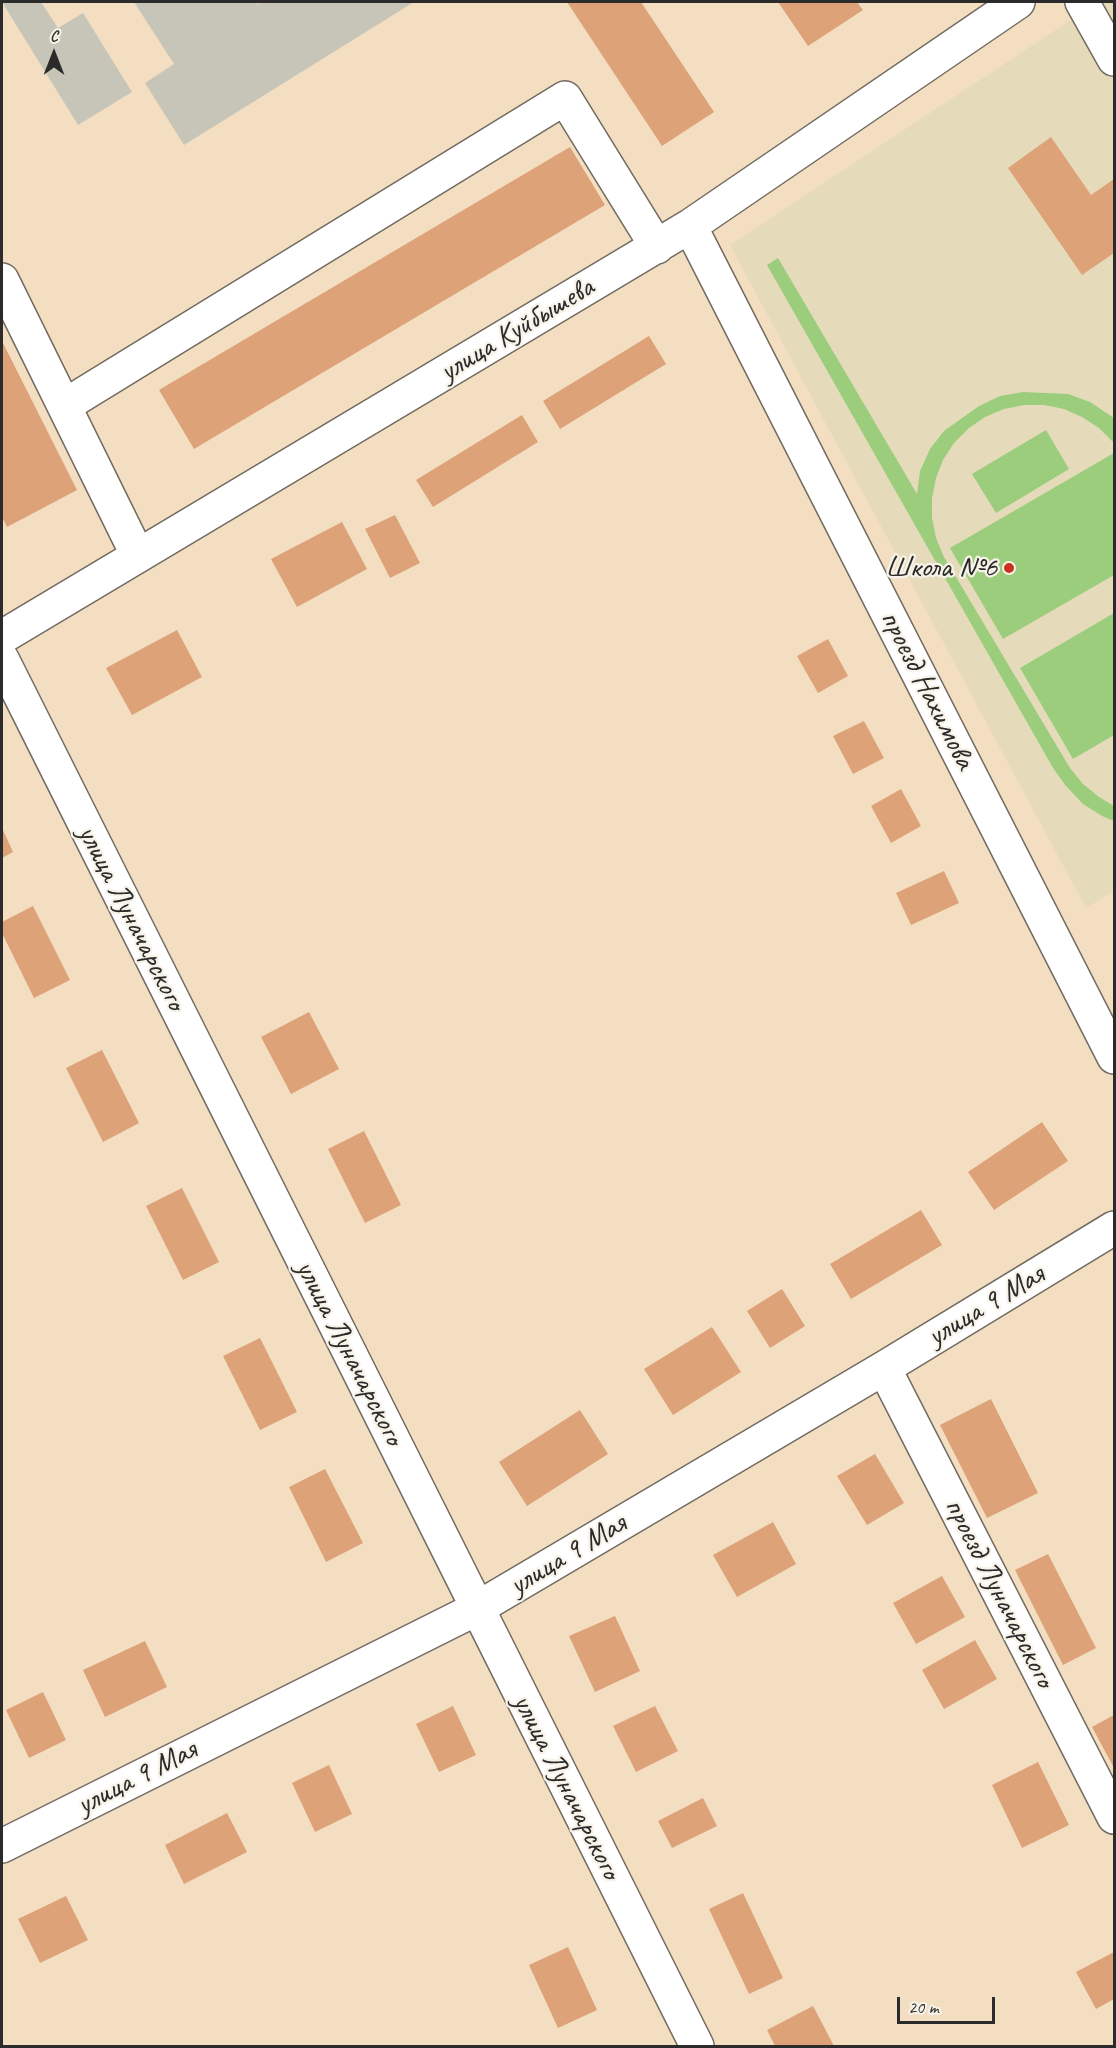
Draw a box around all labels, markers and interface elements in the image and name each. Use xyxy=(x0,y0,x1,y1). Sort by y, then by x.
north arrow xyxy=(24,24,84,84)
text: С xyxy=(50,26,58,46)
street label: улица Куйбышева xyxy=(433,270,601,390)
place label: Школа №6 xyxy=(885,550,997,586)
marker: Школа №6 xyxy=(1002,561,1016,575)
street label: проезд Нахимова xyxy=(872,605,982,775)
street label: улица Луначарского xyxy=(69,819,193,1017)
street label: улица Луначарского xyxy=(287,1254,411,1452)
street label: улица 9 Мая xyxy=(921,1257,1051,1355)
street label: проезд Луначарского xyxy=(936,1492,1062,1694)
street label: улица 9 Мая xyxy=(503,1506,633,1604)
street label: улица Луначарского xyxy=(504,1688,628,1886)
street label: улица 9 Мая xyxy=(71,1733,203,1823)
scale bar xyxy=(900,1985,998,2023)
text: 20 m xyxy=(908,1996,939,2018)

